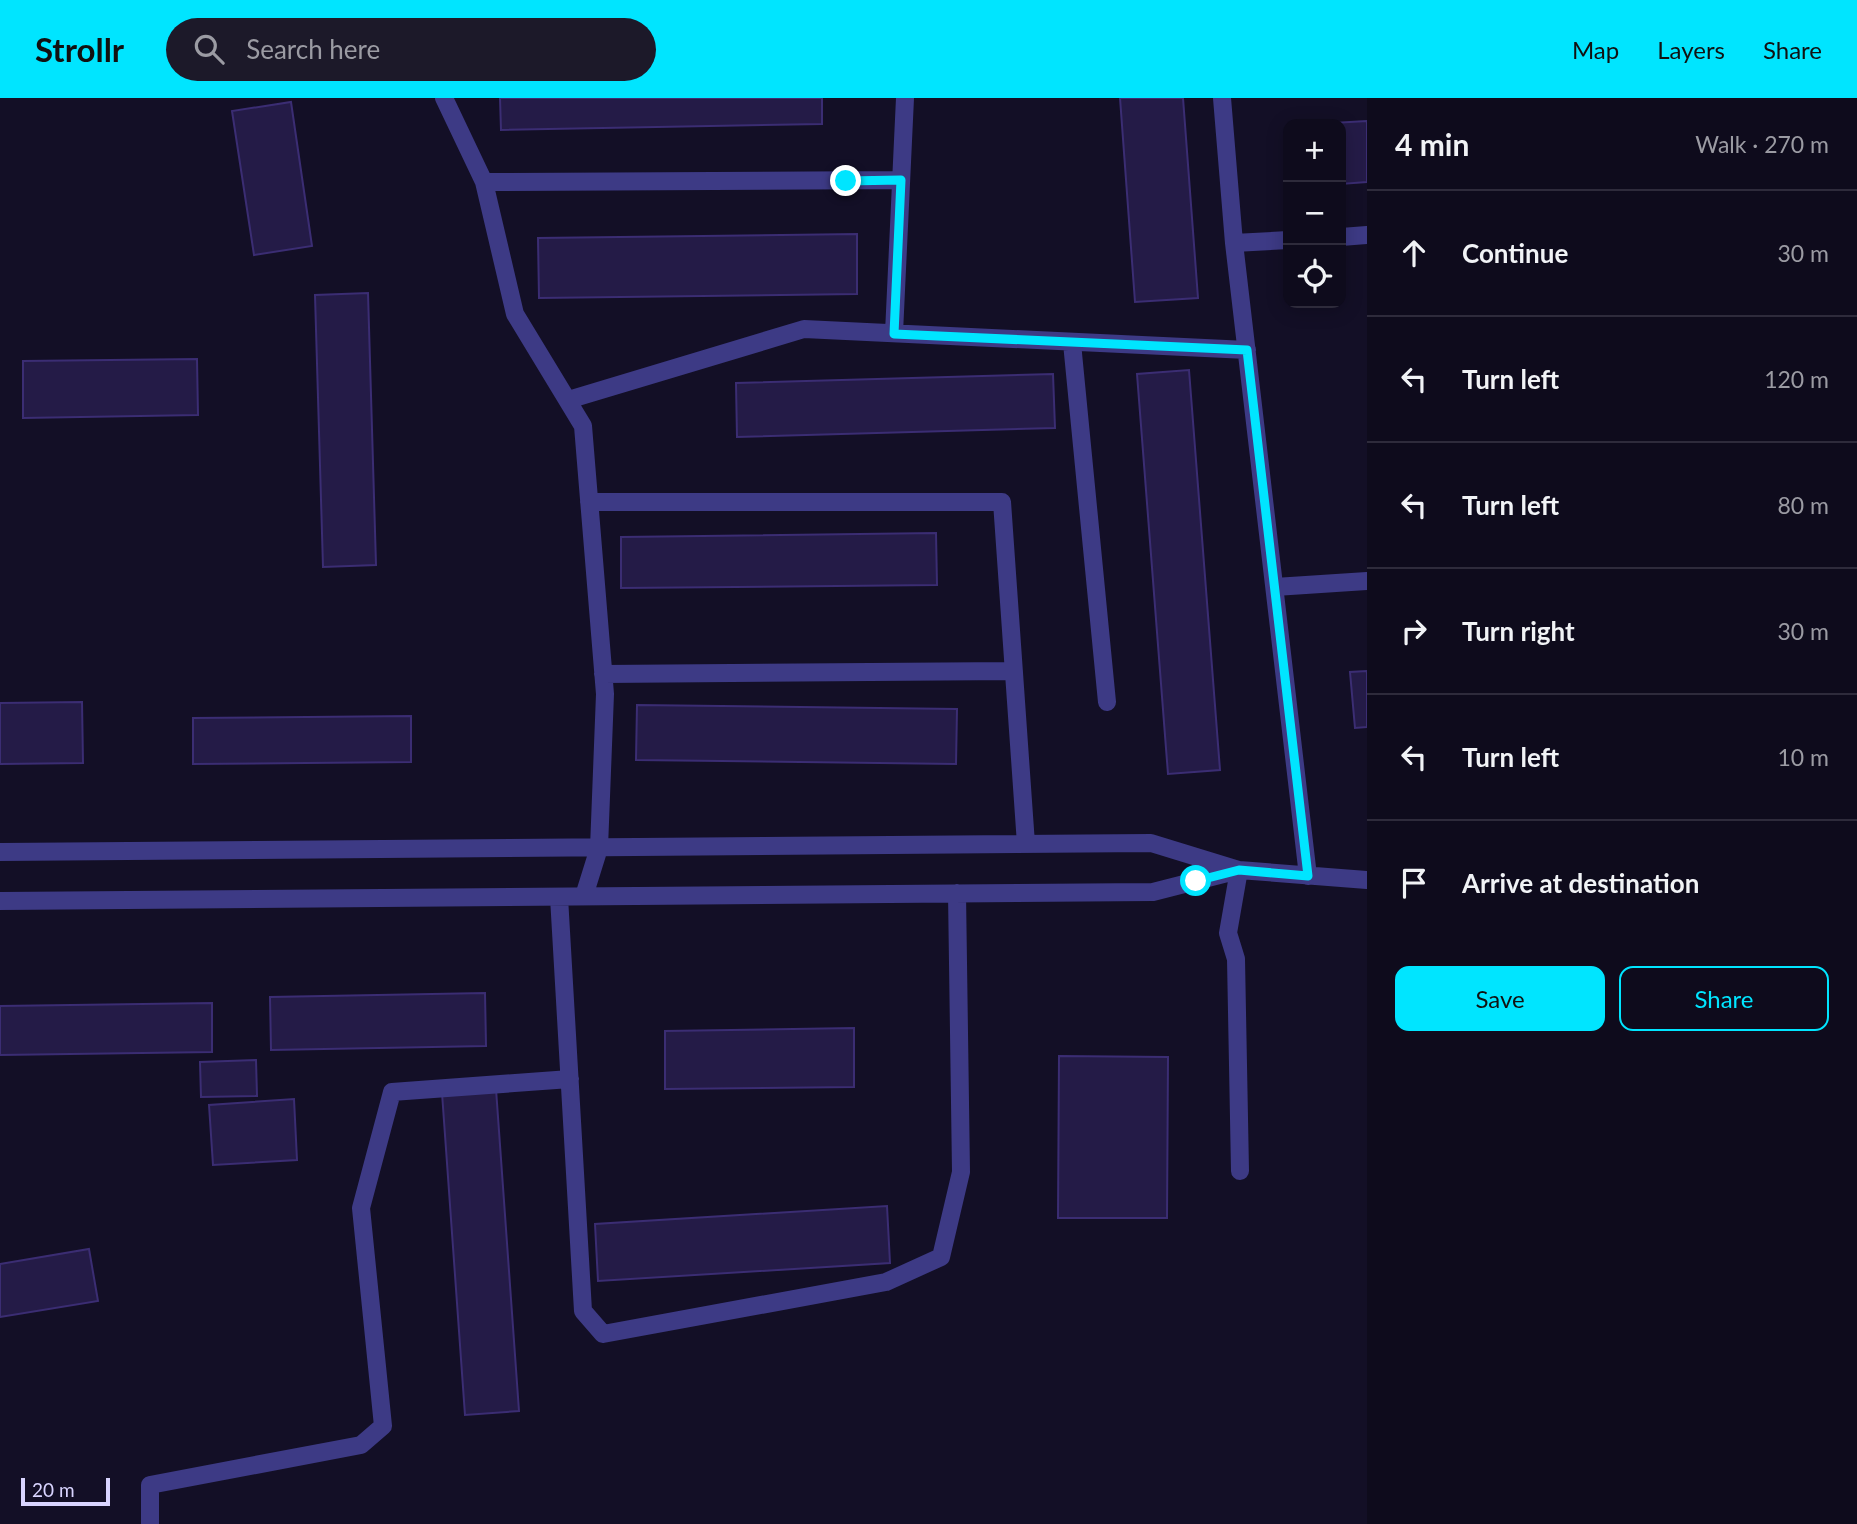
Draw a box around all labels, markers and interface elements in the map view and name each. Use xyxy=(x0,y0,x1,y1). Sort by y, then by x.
search box xyxy=(166,18,656,81)
text: Strollr xyxy=(35,29,124,69)
icon: search xyxy=(190,30,228,68)
text: Search here xyxy=(246,33,380,65)
text: Map xyxy=(1572,35,1619,64)
text: Layers xyxy=(1657,35,1725,64)
text: Share xyxy=(1763,35,1822,64)
map controls xyxy=(1283,119,1346,308)
button: + xyxy=(1283,119,1346,182)
text: 4 min xyxy=(1395,126,1469,162)
text: Walk · 270 m xyxy=(1695,130,1829,158)
route end xyxy=(830,165,861,196)
button: − xyxy=(1283,182,1346,245)
icon: ahead xyxy=(1395,234,1433,272)
text: Continue xyxy=(1462,237,1568,269)
text: 30 m xyxy=(1778,239,1829,267)
button: locate xyxy=(1283,245,1346,308)
icon: left xyxy=(1395,360,1433,398)
text: Turn left xyxy=(1462,363,1559,395)
text: 120 m xyxy=(1764,365,1829,393)
icon: left xyxy=(1395,486,1433,524)
text: Turn left xyxy=(1462,489,1559,521)
text: 80 m xyxy=(1778,491,1829,519)
icon: right xyxy=(1395,612,1433,650)
text: Turn right xyxy=(1462,615,1575,647)
text: 30 m xyxy=(1778,617,1829,645)
icon: left xyxy=(1395,738,1433,776)
text: Turn left xyxy=(1462,741,1559,773)
text: 10 m xyxy=(1778,743,1829,771)
icon: arrive xyxy=(1395,864,1433,902)
route start xyxy=(1180,865,1211,896)
text: Arrive at destination xyxy=(1462,867,1699,899)
button: Save xyxy=(1395,966,1605,1031)
button: Share xyxy=(1619,966,1829,1031)
scale bar xyxy=(21,1475,110,1507)
text: 20 m xyxy=(32,1478,75,1501)

